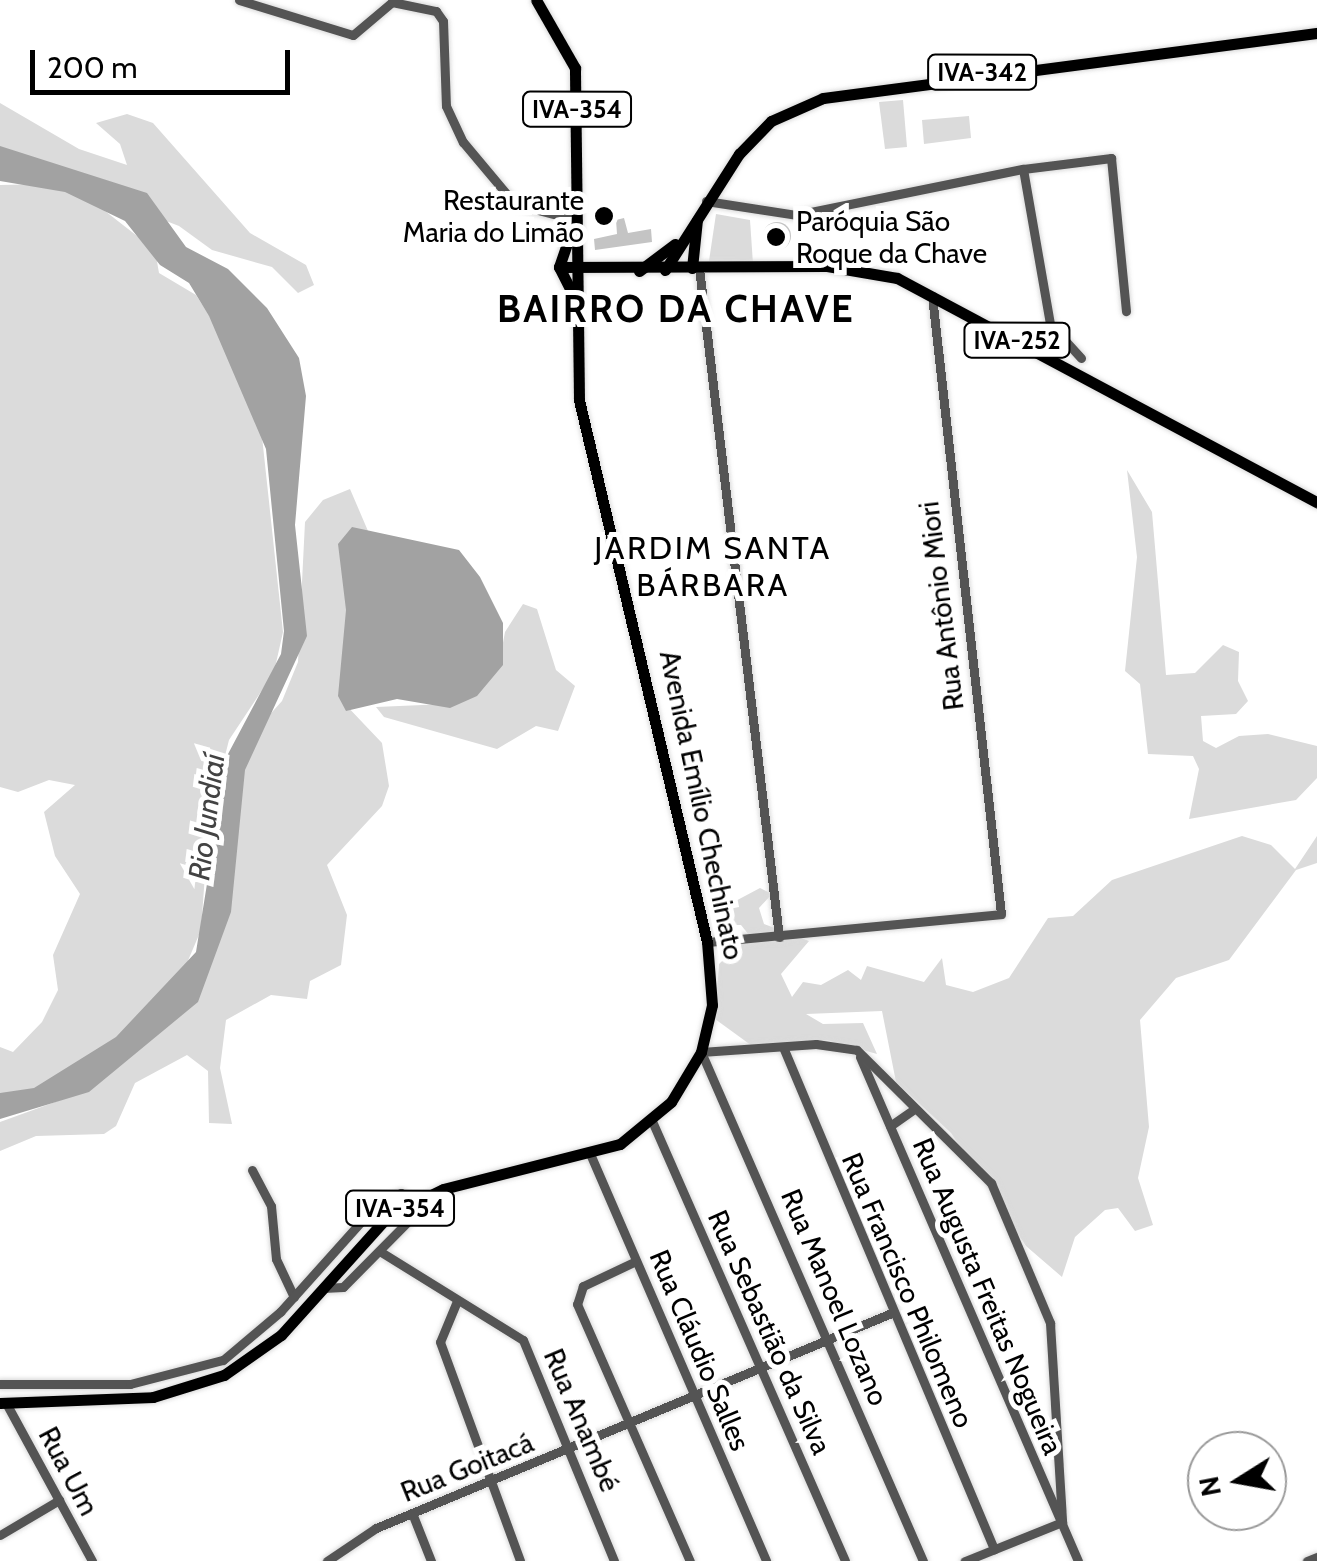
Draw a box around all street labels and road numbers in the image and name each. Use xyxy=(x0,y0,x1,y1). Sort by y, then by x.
road number: IVA-342 xyxy=(927,52,1037,92)
road number: IVA-354 xyxy=(522,89,632,129)
road number: IVA-252 xyxy=(962,320,1072,360)
street label: Rua Antônio Miori xyxy=(912,500,970,712)
street label: Avenida Emílio Chechinato xyxy=(653,647,751,963)
street label: Rua Augusta Freitas Nogueira xyxy=(906,1133,1070,1459)
street label: Rua Francisco Philomeno xyxy=(835,1148,981,1432)
street label: Rua Manoel Lozano xyxy=(774,1184,896,1410)
road number: IVA-354 xyxy=(345,1188,455,1228)
street label: Rua Sebastião da Silva xyxy=(701,1205,839,1459)
street label: Rua Cláudio Salles xyxy=(643,1245,757,1455)
street label: Rua Anambé xyxy=(537,1344,627,1496)
street label: Rua Um xyxy=(32,1421,106,1521)
street label: Rua Goitacá xyxy=(396,1425,538,1509)

